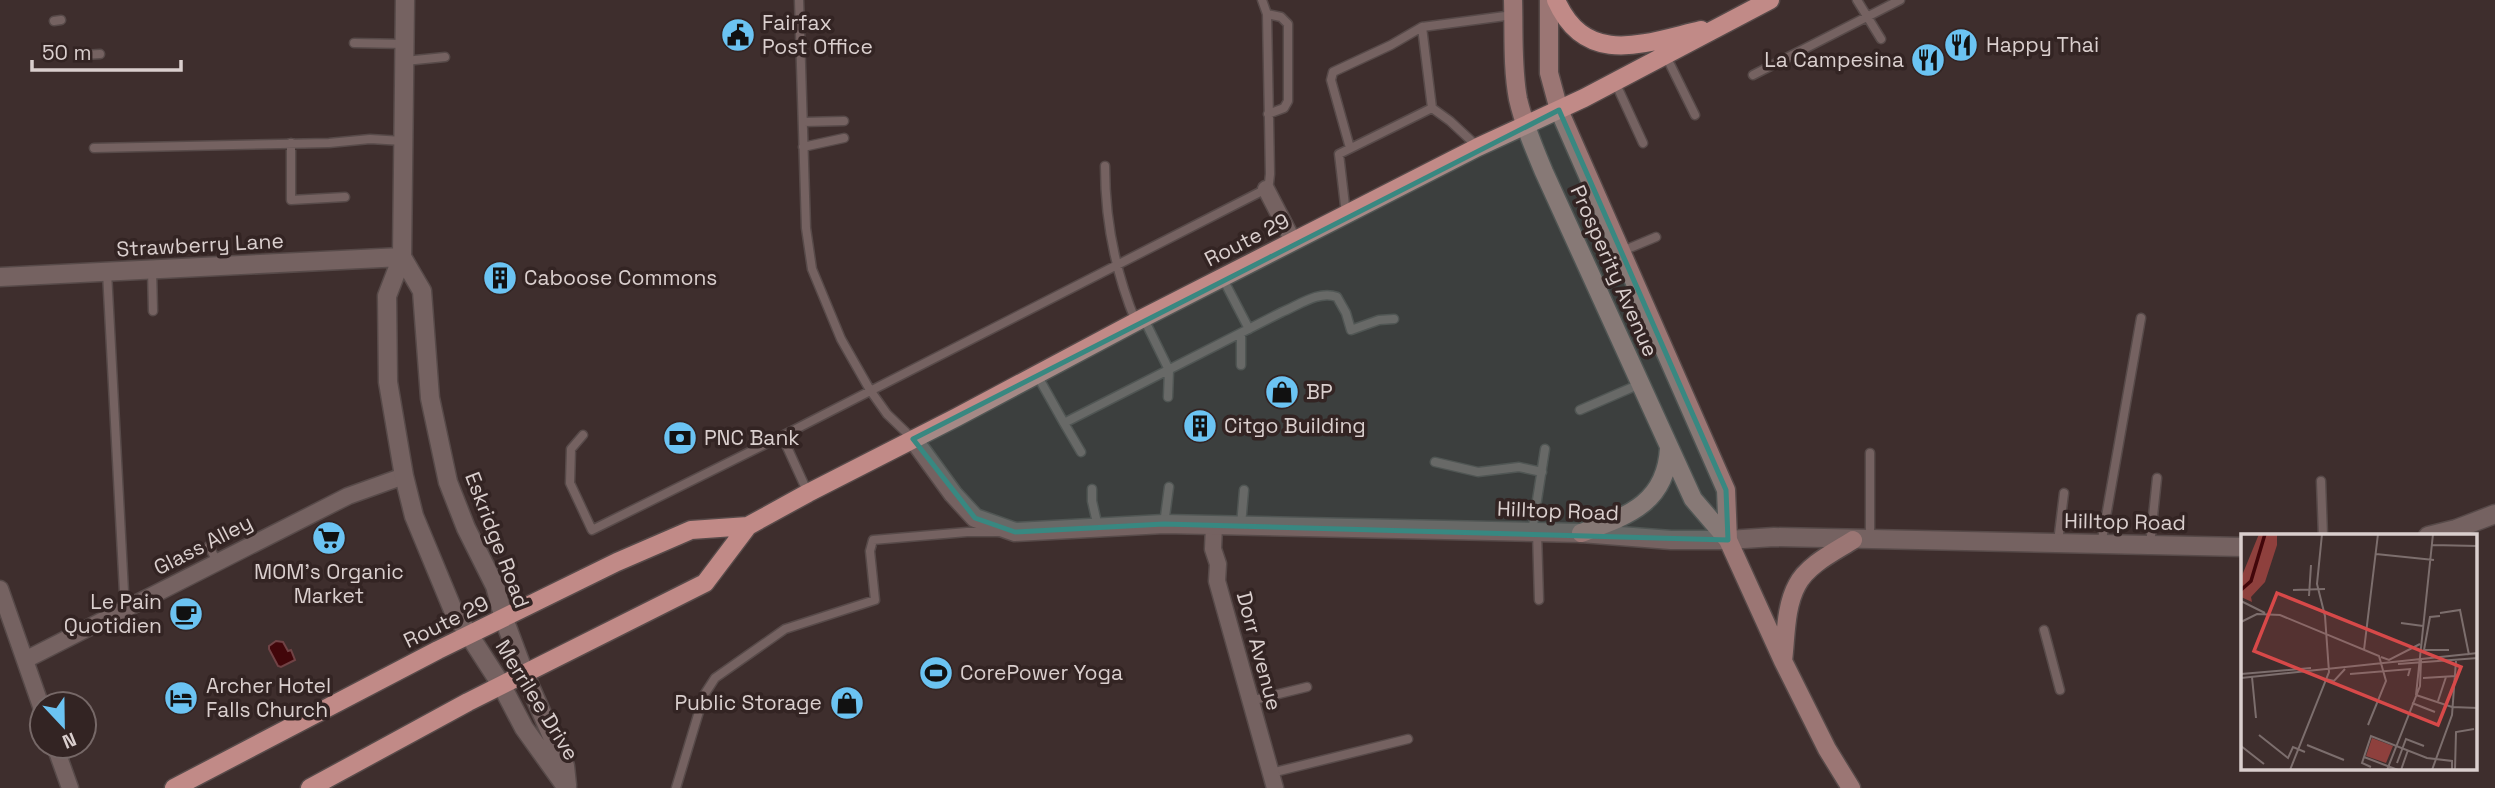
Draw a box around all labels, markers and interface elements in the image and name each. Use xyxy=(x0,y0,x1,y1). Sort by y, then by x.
place label: Fairfax Post Office xyxy=(762,9,873,60)
public building icon: Fairfax Post Office xyxy=(719,16,757,54)
restaurant icon: Happy Thai xyxy=(1942,26,1980,64)
scale bar xyxy=(32,28,180,72)
place label: Happy Thai xyxy=(1986,31,2099,58)
text: 50 m xyxy=(42,39,92,66)
restaurant icon: La Campesina xyxy=(1909,41,1947,79)
place label: La Campesina xyxy=(1764,46,1904,73)
street label: Prosperity Avenue xyxy=(1564,181,1664,361)
street label: Route 29 xyxy=(1200,207,1294,272)
street label: Strawberry Lane xyxy=(116,227,284,262)
building icon: Caboose Commons xyxy=(481,259,519,297)
place label: Caboose Commons xyxy=(524,264,717,291)
shop icon: BP xyxy=(1263,373,1301,411)
place label: BP xyxy=(1306,378,1333,405)
building icon: Citgo Building xyxy=(1181,407,1219,445)
place label: Citgo Building xyxy=(1224,412,1366,439)
bank icon: PNC Bank xyxy=(661,419,699,457)
place label: PNC Bank xyxy=(704,424,800,451)
street label: Eskridge Road xyxy=(459,468,536,612)
street label: Hilltop Road xyxy=(1497,495,1619,526)
street label: Hilltop Road xyxy=(2064,507,2186,536)
street label: Glass Alley xyxy=(149,508,257,581)
supermarket icon: MOM's Organic Market xyxy=(310,519,348,557)
inset map xyxy=(2241,534,2478,770)
place label: MOM's Organic Market xyxy=(254,558,404,609)
place label: Le Pain Quotidien xyxy=(64,588,162,639)
street label: Dorr Avenue xyxy=(1231,588,1288,713)
street label: Route 29 xyxy=(399,589,493,654)
cafe icon: Le Pain Quotidien xyxy=(167,595,205,633)
street label: Merrilee Drive xyxy=(490,634,585,765)
sports icon: CorePower Yoga xyxy=(917,654,955,692)
place label: CorePower Yoga xyxy=(960,659,1123,686)
place label: Archer Hotel Falls Church xyxy=(206,672,331,723)
hotel icon: Archer Hotel Falls Church xyxy=(162,679,200,717)
shop icon: Public Storage xyxy=(828,684,866,722)
place label: Public Storage xyxy=(674,689,822,716)
north arrow xyxy=(28,690,98,760)
text: N xyxy=(59,726,80,754)

